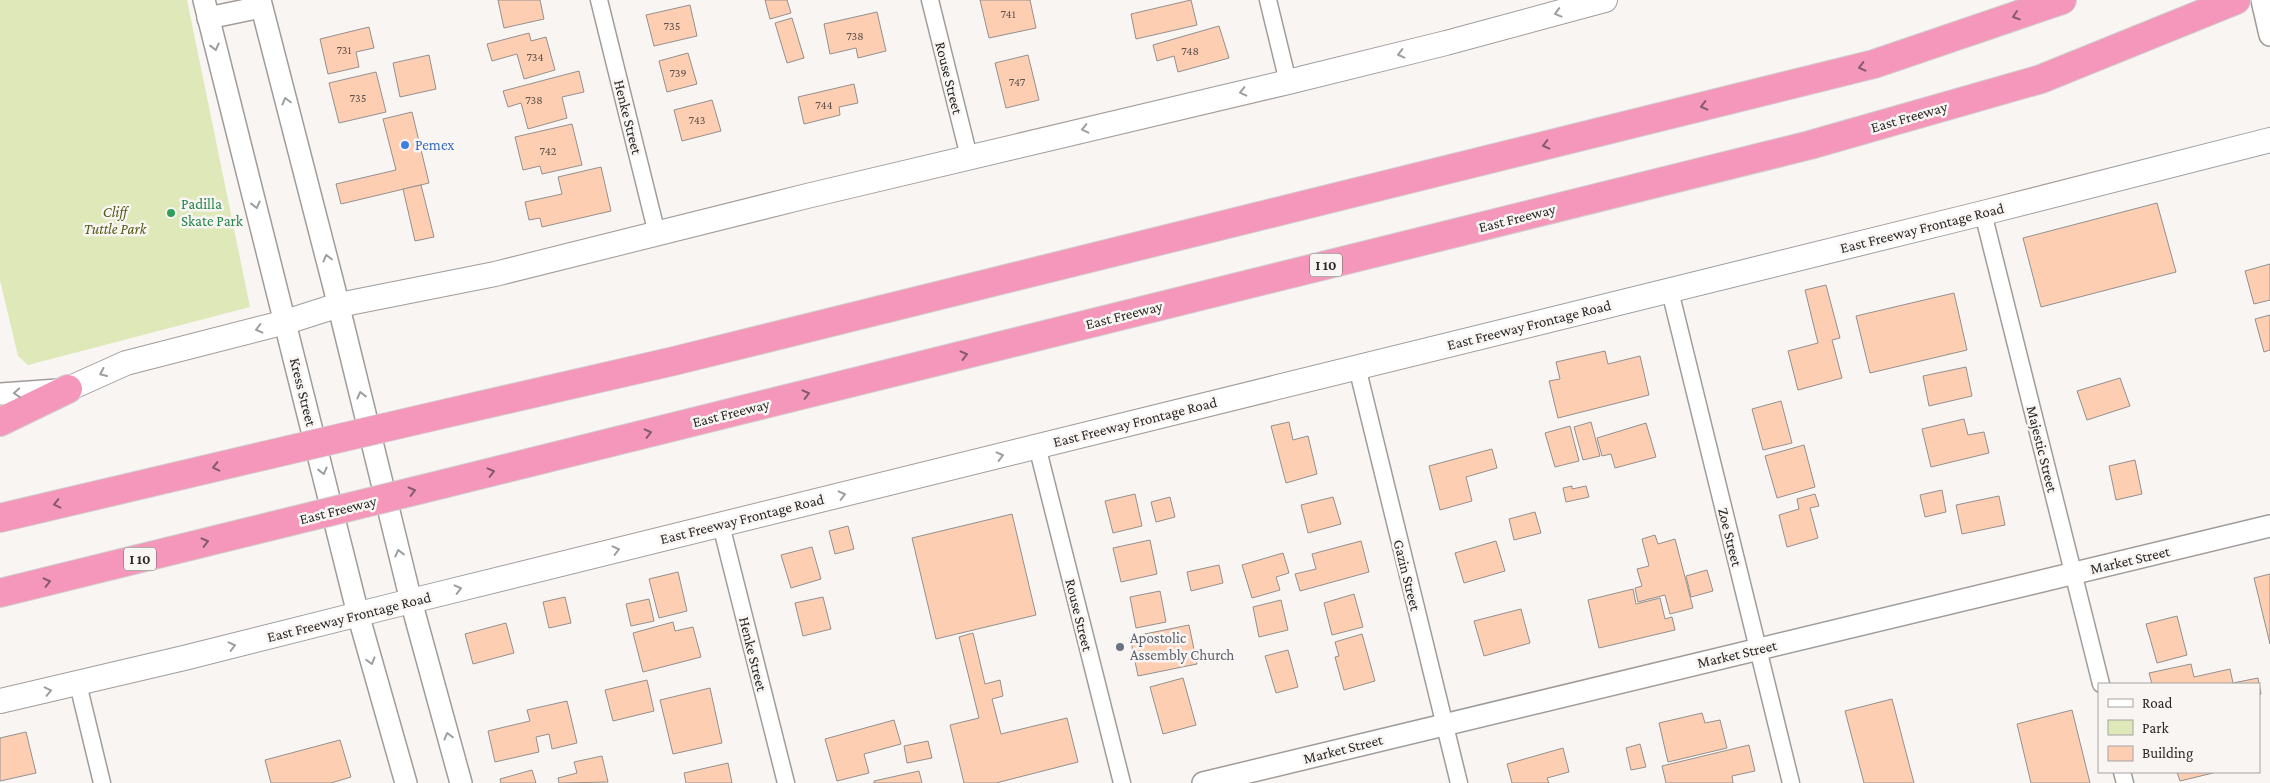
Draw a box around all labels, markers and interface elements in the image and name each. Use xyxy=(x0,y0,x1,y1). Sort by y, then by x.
house number: 741 xyxy=(1000,7,1016,21)
one-way arrow xyxy=(1554,7,1562,17)
one-way arrow xyxy=(2012,10,2021,20)
house number: 735 xyxy=(664,19,680,33)
house number: 738 xyxy=(846,29,864,43)
street label: Rouse Street xyxy=(932,40,966,117)
one-way arrow xyxy=(210,43,220,51)
house number: 731 xyxy=(336,43,352,57)
house number: 748 xyxy=(1181,44,1199,58)
one-way arrow xyxy=(1396,48,1405,59)
house number: 734 xyxy=(526,50,544,64)
one-way arrow xyxy=(1857,61,1866,72)
house number: 739 xyxy=(669,66,687,80)
house number: 747 xyxy=(1009,75,1026,89)
street label: Henke Street xyxy=(611,78,645,157)
one-way arrow xyxy=(1238,86,1247,97)
house number: 735 xyxy=(350,91,366,105)
house number: 738 xyxy=(525,93,543,107)
one-way arrow xyxy=(281,97,291,105)
house number: 744 xyxy=(815,98,833,112)
street label: East Freeway xyxy=(1869,98,1949,137)
one-way arrow xyxy=(1700,100,1709,111)
house number: 743 xyxy=(689,113,706,127)
one-way arrow xyxy=(1080,123,1089,134)
place label: Pemex xyxy=(415,137,454,153)
marker: Pemex xyxy=(399,139,411,151)
one-way arrow xyxy=(1542,139,1551,150)
house number: 742 xyxy=(540,144,557,158)
place label: Padilla Skate Park xyxy=(181,196,244,229)
one-way arrow xyxy=(250,200,260,208)
street label: East Freeway Frontage Road xyxy=(1838,200,2006,257)
street label: East Freeway xyxy=(1477,201,1558,236)
park label: Cliff Tuttle Park xyxy=(84,204,148,237)
marker: Padilla Skate Park xyxy=(165,207,177,219)
one-way arrow xyxy=(322,253,333,262)
road number: I 10 xyxy=(1310,254,1342,276)
street label: East Freeway Frontage Road xyxy=(1445,297,1613,354)
street label: East Freeway xyxy=(1084,298,1165,333)
one-way arrow xyxy=(254,323,263,334)
one-way arrow xyxy=(959,350,968,361)
street label: Kress Street xyxy=(287,356,319,429)
one-way arrow xyxy=(99,367,108,378)
one-way arrow xyxy=(12,387,20,398)
one-way arrow xyxy=(802,389,811,400)
one-way arrow xyxy=(356,391,367,400)
street label: East Freeway Frontage Road xyxy=(1051,394,1219,451)
street label: East Freeway xyxy=(691,396,772,431)
street label: Majestic Street xyxy=(2023,404,2061,495)
one-way arrow xyxy=(644,428,653,439)
one-way arrow xyxy=(995,451,1003,461)
one-way arrow xyxy=(211,461,220,472)
one-way arrow xyxy=(317,467,328,476)
one-way arrow xyxy=(486,467,495,478)
one-way arrow xyxy=(407,486,416,497)
one-way arrow xyxy=(837,490,846,501)
street label: East Freeway Frontage Road xyxy=(658,491,826,548)
street label: East Freeway xyxy=(298,493,379,528)
one-way arrow xyxy=(53,498,62,509)
street label: Zoe Street xyxy=(1715,506,1745,569)
one-way arrow xyxy=(201,538,209,548)
street label: Gazin Street xyxy=(1390,538,1424,613)
street label: Market Street xyxy=(2089,543,2172,577)
one-way arrow xyxy=(612,545,621,556)
road number: I 10 xyxy=(124,548,156,570)
one-way arrow xyxy=(394,549,405,558)
one-way arrow xyxy=(43,577,51,587)
street label: Rouse Street xyxy=(1062,577,1096,654)
one-way arrow xyxy=(454,584,463,595)
street label: East Freeway Frontage Road xyxy=(265,589,433,646)
street label: Henke Street xyxy=(736,615,770,694)
place label: Apostolic Assembly Church xyxy=(1130,630,1234,664)
street label: Market Street xyxy=(1696,637,1779,671)
marker: Apostolic Assembly Church xyxy=(1114,641,1126,653)
one-way arrow xyxy=(227,642,235,652)
one-way arrow xyxy=(365,657,376,666)
legend xyxy=(2098,683,2260,773)
one-way arrow xyxy=(43,686,52,697)
text: Road xyxy=(2142,695,2173,711)
text: Park xyxy=(2142,720,2169,736)
street label: Market Street xyxy=(1302,731,1385,767)
one-way arrow xyxy=(444,732,454,741)
text: Building xyxy=(2142,745,2193,762)

